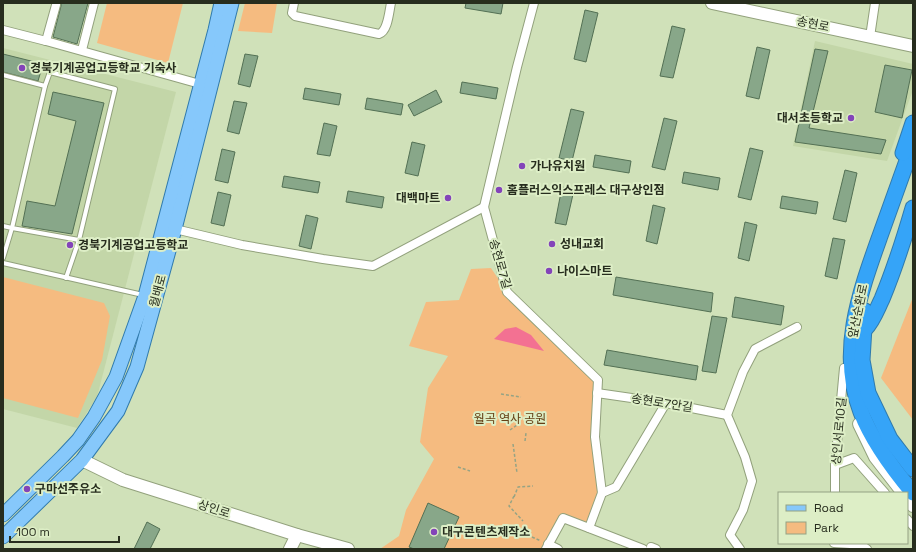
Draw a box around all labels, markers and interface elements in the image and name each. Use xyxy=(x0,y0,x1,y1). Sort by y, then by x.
street label: 송현로 xyxy=(795,13,831,35)
place label: 경북기계공업고등학교 기숙사 xyxy=(30,60,177,76)
marker: 경북기계공업고등학교 기숙사 xyxy=(17,63,27,73)
place label: 대서초등학교 xyxy=(777,110,843,126)
marker: 대서초등학교 xyxy=(846,113,856,123)
place label: 가나유치원 xyxy=(530,158,585,174)
marker: 가나유치원 xyxy=(517,161,527,171)
place label: 홈플러스익스프레스 대구상인점 xyxy=(507,182,665,198)
marker: 홈플러스익스프레스 대구상인점 xyxy=(494,185,504,195)
place label: 대백마트 xyxy=(396,190,440,206)
marker: 대백마트 xyxy=(443,193,453,203)
place label: 성내교회 xyxy=(560,236,604,252)
place label: 경북기계공업고등학교 xyxy=(78,237,188,253)
street label: 송현로7길 xyxy=(485,237,515,291)
marker: 성내교회 xyxy=(547,239,557,249)
marker: 경북기계공업고등학교 xyxy=(65,240,75,250)
place label: 나이스마트 xyxy=(557,263,612,279)
marker: 나이스마트 xyxy=(544,266,554,276)
street label: 월배로 xyxy=(146,273,170,309)
street label: 앞산순환로 xyxy=(844,282,872,340)
street label: 송현로7안길 xyxy=(630,390,694,416)
street label: 상인서로10길 xyxy=(828,396,850,466)
park label: 월곡 역사 공원 xyxy=(474,411,546,427)
place label: 구마선주유소 xyxy=(35,481,101,497)
marker: 구마선주유소 xyxy=(22,484,32,494)
legend xyxy=(778,492,908,544)
street label: 상인로 xyxy=(196,496,232,522)
text: Road xyxy=(814,500,843,516)
scale bar xyxy=(10,518,119,544)
text: Park xyxy=(814,520,839,536)
text: 100 m xyxy=(16,524,50,540)
place label: 대구콘텐츠제작소 xyxy=(442,524,530,540)
marker: 대구콘텐츠제작소 xyxy=(429,527,439,537)

